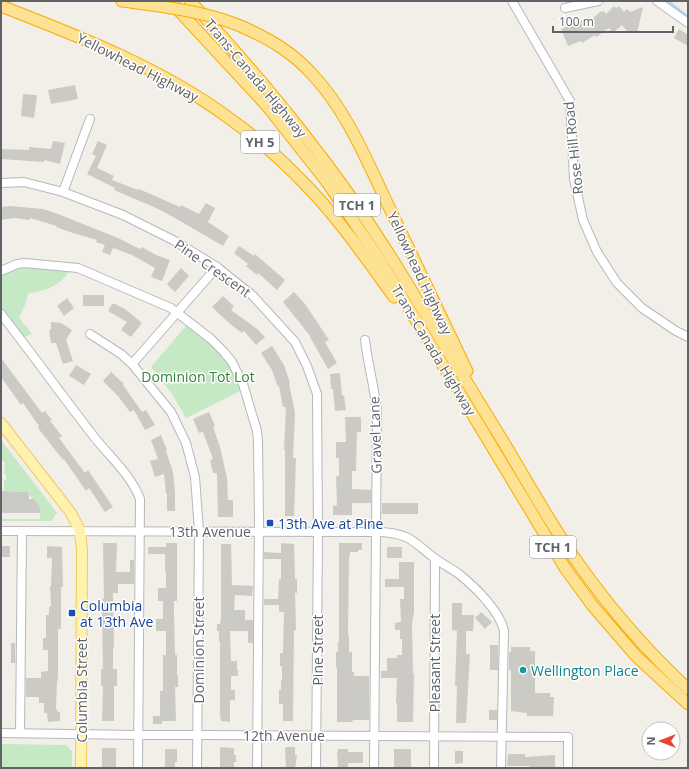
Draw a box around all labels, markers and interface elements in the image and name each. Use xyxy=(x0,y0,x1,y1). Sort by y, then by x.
scale bar xyxy=(553,8,673,34)
text: 100 m xyxy=(559,13,594,30)
street label: Trans-Canada Highway xyxy=(201,15,312,142)
street label: Yellowhead Highway xyxy=(74,28,203,106)
street label: Rose Hill Road xyxy=(559,101,587,195)
road number: YH 5 xyxy=(241,131,279,153)
road number: TCH 1 xyxy=(334,194,380,216)
street label: Yellowhead Highway xyxy=(383,208,457,339)
street label: Pine Crescent xyxy=(171,235,255,301)
street label: Trans-Canada Highway xyxy=(387,281,481,420)
park label: Dominion Tot Lot xyxy=(141,367,255,386)
street label: Gravel Lane xyxy=(364,396,386,474)
place label: 13th Ave at Pine xyxy=(278,514,384,533)
marker: 13th Ave at Pine xyxy=(265,518,275,528)
street label: 13th Avenue xyxy=(169,522,251,541)
road number: TCH 1 xyxy=(530,536,576,558)
place label: Columbia at 13th Ave xyxy=(80,596,153,631)
street label: Dominion Street xyxy=(189,597,208,703)
marker: Columbia at 13th Ave xyxy=(67,608,77,618)
street label: Pine Street xyxy=(308,614,327,686)
street label: Pleasant Street xyxy=(425,614,444,712)
street label: Columbia Street xyxy=(72,638,91,742)
place label: Wellington Place xyxy=(531,661,639,680)
marker: Wellington Place xyxy=(518,665,528,675)
north arrow xyxy=(641,721,681,761)
street label: 12th Avenue xyxy=(243,726,325,745)
text: N xyxy=(643,737,658,745)

